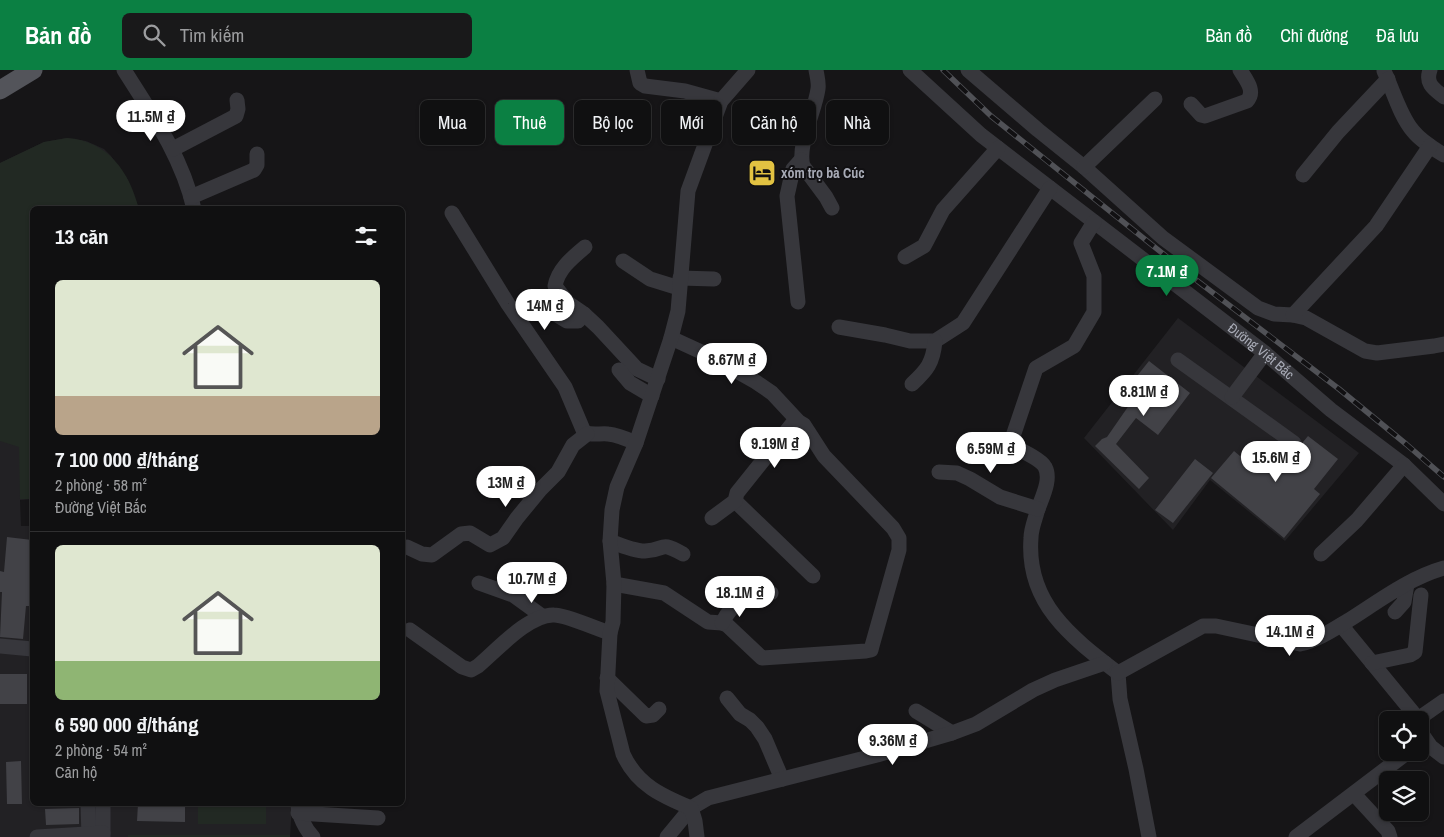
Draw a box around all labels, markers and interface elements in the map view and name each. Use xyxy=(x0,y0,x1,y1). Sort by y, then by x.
search box xyxy=(122,13,472,58)
text: Bản đồ xyxy=(25,19,92,51)
icon: search xyxy=(140,21,168,49)
text: Tìm kiếm xyxy=(180,22,244,48)
text: Bản đồ xyxy=(1205,23,1252,48)
text: Chỉ đường xyxy=(1280,23,1348,48)
text: Đã lưu xyxy=(1376,23,1419,48)
pin: 11.5M ₫ xyxy=(105,100,197,142)
chip: Mua xyxy=(420,100,485,145)
chip: Thuê xyxy=(495,100,564,145)
chip: Bộ lọc xyxy=(574,100,651,145)
chip: Mới xyxy=(661,100,722,145)
chip: Căn hộ xyxy=(732,100,816,145)
chip: Nhà xyxy=(826,100,889,145)
text: 11.5M ₫ xyxy=(127,105,175,127)
hotel icon: xóm trọ bà Cúc xyxy=(747,158,777,188)
place label: xóm trọ bà Cúc xyxy=(781,164,865,182)
text: 13 căn xyxy=(55,222,109,251)
icon: filters xyxy=(352,222,380,250)
pin: 7.1M ₫ xyxy=(1126,254,1208,297)
text: 7.1M ₫ xyxy=(1147,260,1187,282)
pin: 14M ₫ xyxy=(510,288,580,331)
text: 14M ₫ xyxy=(526,294,564,316)
icon: home xyxy=(173,312,263,402)
street label: Đường Việt Bắc xyxy=(1224,319,1298,383)
pin: 8.67M ₫ xyxy=(686,342,778,385)
text: 8.67M ₫ xyxy=(708,348,756,370)
pin: 8.81M ₫ xyxy=(1098,374,1190,417)
text: 8.81M ₫ xyxy=(1120,380,1168,402)
pin: 9.19M ₫ xyxy=(729,426,821,469)
text: 9.19M ₫ xyxy=(751,432,799,454)
pin: 6.59M ₫ xyxy=(945,432,1037,474)
text: 6.59M ₫ xyxy=(967,437,1015,459)
pin: 15.6M ₫ xyxy=(1230,440,1322,483)
text: 7 100 000 ₫/tháng xyxy=(55,445,199,474)
text: 15.6M ₫ xyxy=(1252,446,1300,468)
pin: 13M ₫ xyxy=(471,466,541,508)
text: 13M ₫ xyxy=(487,471,525,493)
text: 2 phòng · 58 m² xyxy=(55,474,147,496)
text: Đường Việt Bắc xyxy=(55,496,147,518)
pin: 10.7M ₫ xyxy=(486,562,578,604)
text: 10.7M ₫ xyxy=(508,567,556,589)
pin: 18.1M ₫ xyxy=(694,576,786,618)
icon: home xyxy=(173,578,263,668)
text: 18.1M ₫ xyxy=(716,581,764,603)
pin: 14.1M ₫ xyxy=(1244,614,1336,657)
text: 14.1M ₫ xyxy=(1266,620,1314,642)
text: 6 590 000 ₫/tháng xyxy=(55,710,199,739)
map controls xyxy=(1379,711,1429,821)
button: locate xyxy=(1379,711,1429,761)
pin: 9.36M ₫ xyxy=(847,724,939,766)
text: 9.36M ₫ xyxy=(869,729,917,751)
text: 2 phòng · 54 m² xyxy=(55,739,147,761)
text: Căn hộ xyxy=(55,761,97,783)
button: layers xyxy=(1379,771,1429,821)

